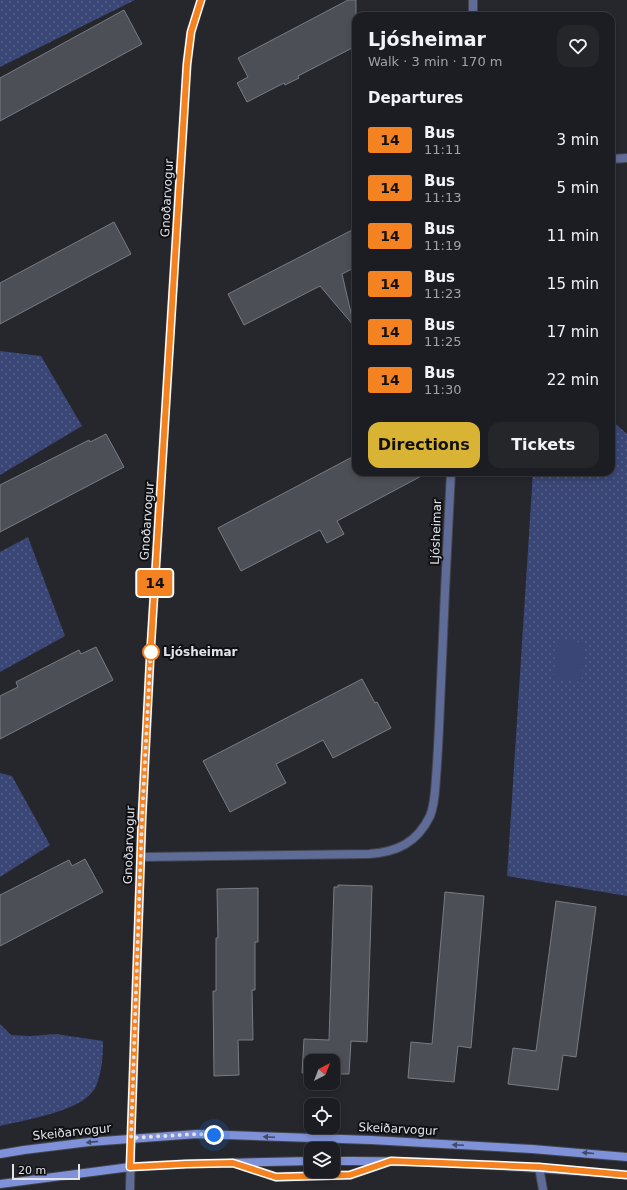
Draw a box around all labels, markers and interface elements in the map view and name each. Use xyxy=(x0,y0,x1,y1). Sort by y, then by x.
button: heart xyxy=(557,25,599,67)
text: Ljósheimar xyxy=(368,28,486,50)
text: Walk · 3 min · 170 m xyxy=(368,54,502,69)
text: Departures xyxy=(368,89,463,107)
text: Bus xyxy=(424,124,455,142)
text: 3 min xyxy=(556,131,599,149)
text: 14 xyxy=(380,132,400,148)
text: 11:11 xyxy=(424,142,461,157)
street label: Gnoðarvogur xyxy=(158,158,176,238)
text: Bus xyxy=(424,172,455,190)
text: 5 min xyxy=(556,179,599,197)
text: 14 xyxy=(380,180,400,196)
text: 11:13 xyxy=(424,190,461,205)
text: Bus xyxy=(424,220,455,238)
text: 11 min xyxy=(547,227,599,245)
text: 14 xyxy=(380,228,400,244)
text: 11:19 xyxy=(424,238,461,253)
text: Bus xyxy=(424,268,455,286)
text: 15 min xyxy=(547,275,599,293)
text: 14 xyxy=(380,276,400,292)
text: 11:23 xyxy=(424,286,461,301)
text: Bus xyxy=(424,316,455,334)
text: 17 min xyxy=(547,323,599,341)
text: 14 xyxy=(380,324,400,340)
text: 11:25 xyxy=(424,334,461,349)
text: Bus xyxy=(424,364,455,382)
text: 22 min xyxy=(547,371,599,389)
text: 14 xyxy=(380,372,400,388)
text: 11:30 xyxy=(424,382,461,397)
button: Directions xyxy=(368,422,480,468)
button: Tickets xyxy=(488,422,599,468)
street label: Gnoðarvogur xyxy=(137,481,157,561)
street label: Ljósheimar xyxy=(428,499,444,565)
line badge: 14 xyxy=(137,570,173,596)
text: 14 xyxy=(145,575,165,591)
marker: Ljósheimar xyxy=(142,643,160,661)
place label: Ljósheimar xyxy=(163,645,238,659)
street label: Gnoðarvogur xyxy=(121,805,137,884)
north arrow xyxy=(304,1054,340,1090)
map controls xyxy=(304,1054,340,1178)
button: locate xyxy=(304,1098,340,1134)
street label: Skeiðarvogur xyxy=(358,1120,438,1138)
street label: Skeiðarvogur xyxy=(32,1121,112,1143)
your location xyxy=(204,1125,224,1145)
one-way arrow xyxy=(263,1133,275,1140)
one-way arrow xyxy=(86,1138,98,1145)
one-way arrow xyxy=(452,1141,464,1148)
button: layers xyxy=(304,1142,340,1178)
one-way arrow xyxy=(582,1150,594,1157)
scale bar xyxy=(12,1162,80,1181)
text: 20 m xyxy=(18,1164,46,1177)

